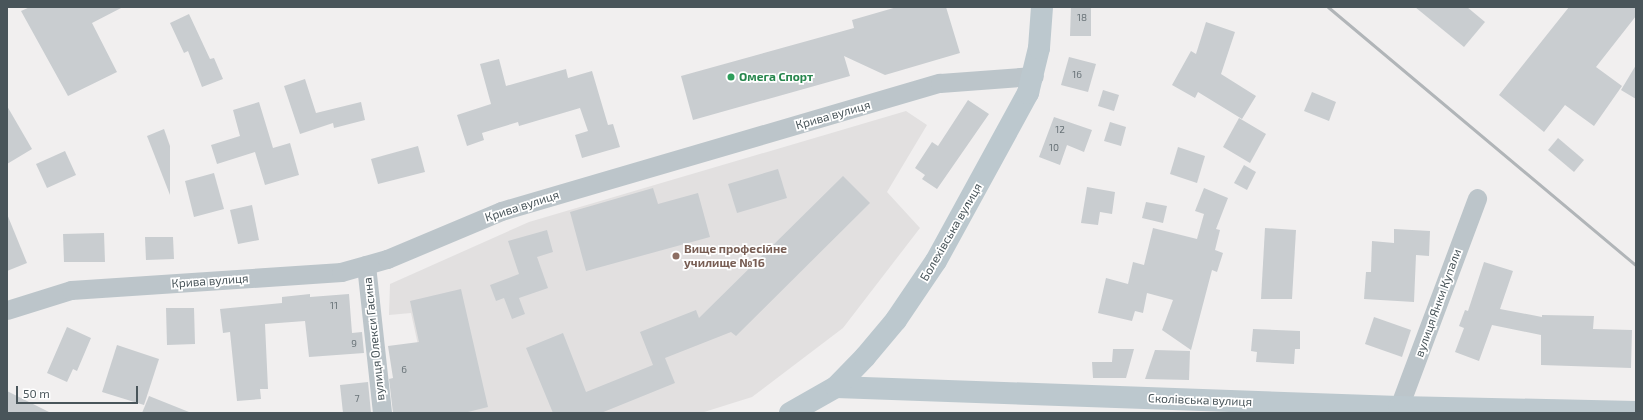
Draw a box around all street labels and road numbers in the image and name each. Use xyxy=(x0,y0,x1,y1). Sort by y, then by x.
street label: Крива вулиця xyxy=(794,97,872,133)
street label: Болехівська вулиця xyxy=(917,180,985,284)
street label: Крива вулиця xyxy=(483,187,561,225)
street label: вулиця Янки Купали xyxy=(1412,247,1464,359)
street label: Крива вулиця xyxy=(171,271,249,291)
street label: вулиця Олекси Гасина xyxy=(360,277,388,401)
street label: Сколівська вулиця xyxy=(1148,391,1252,409)

